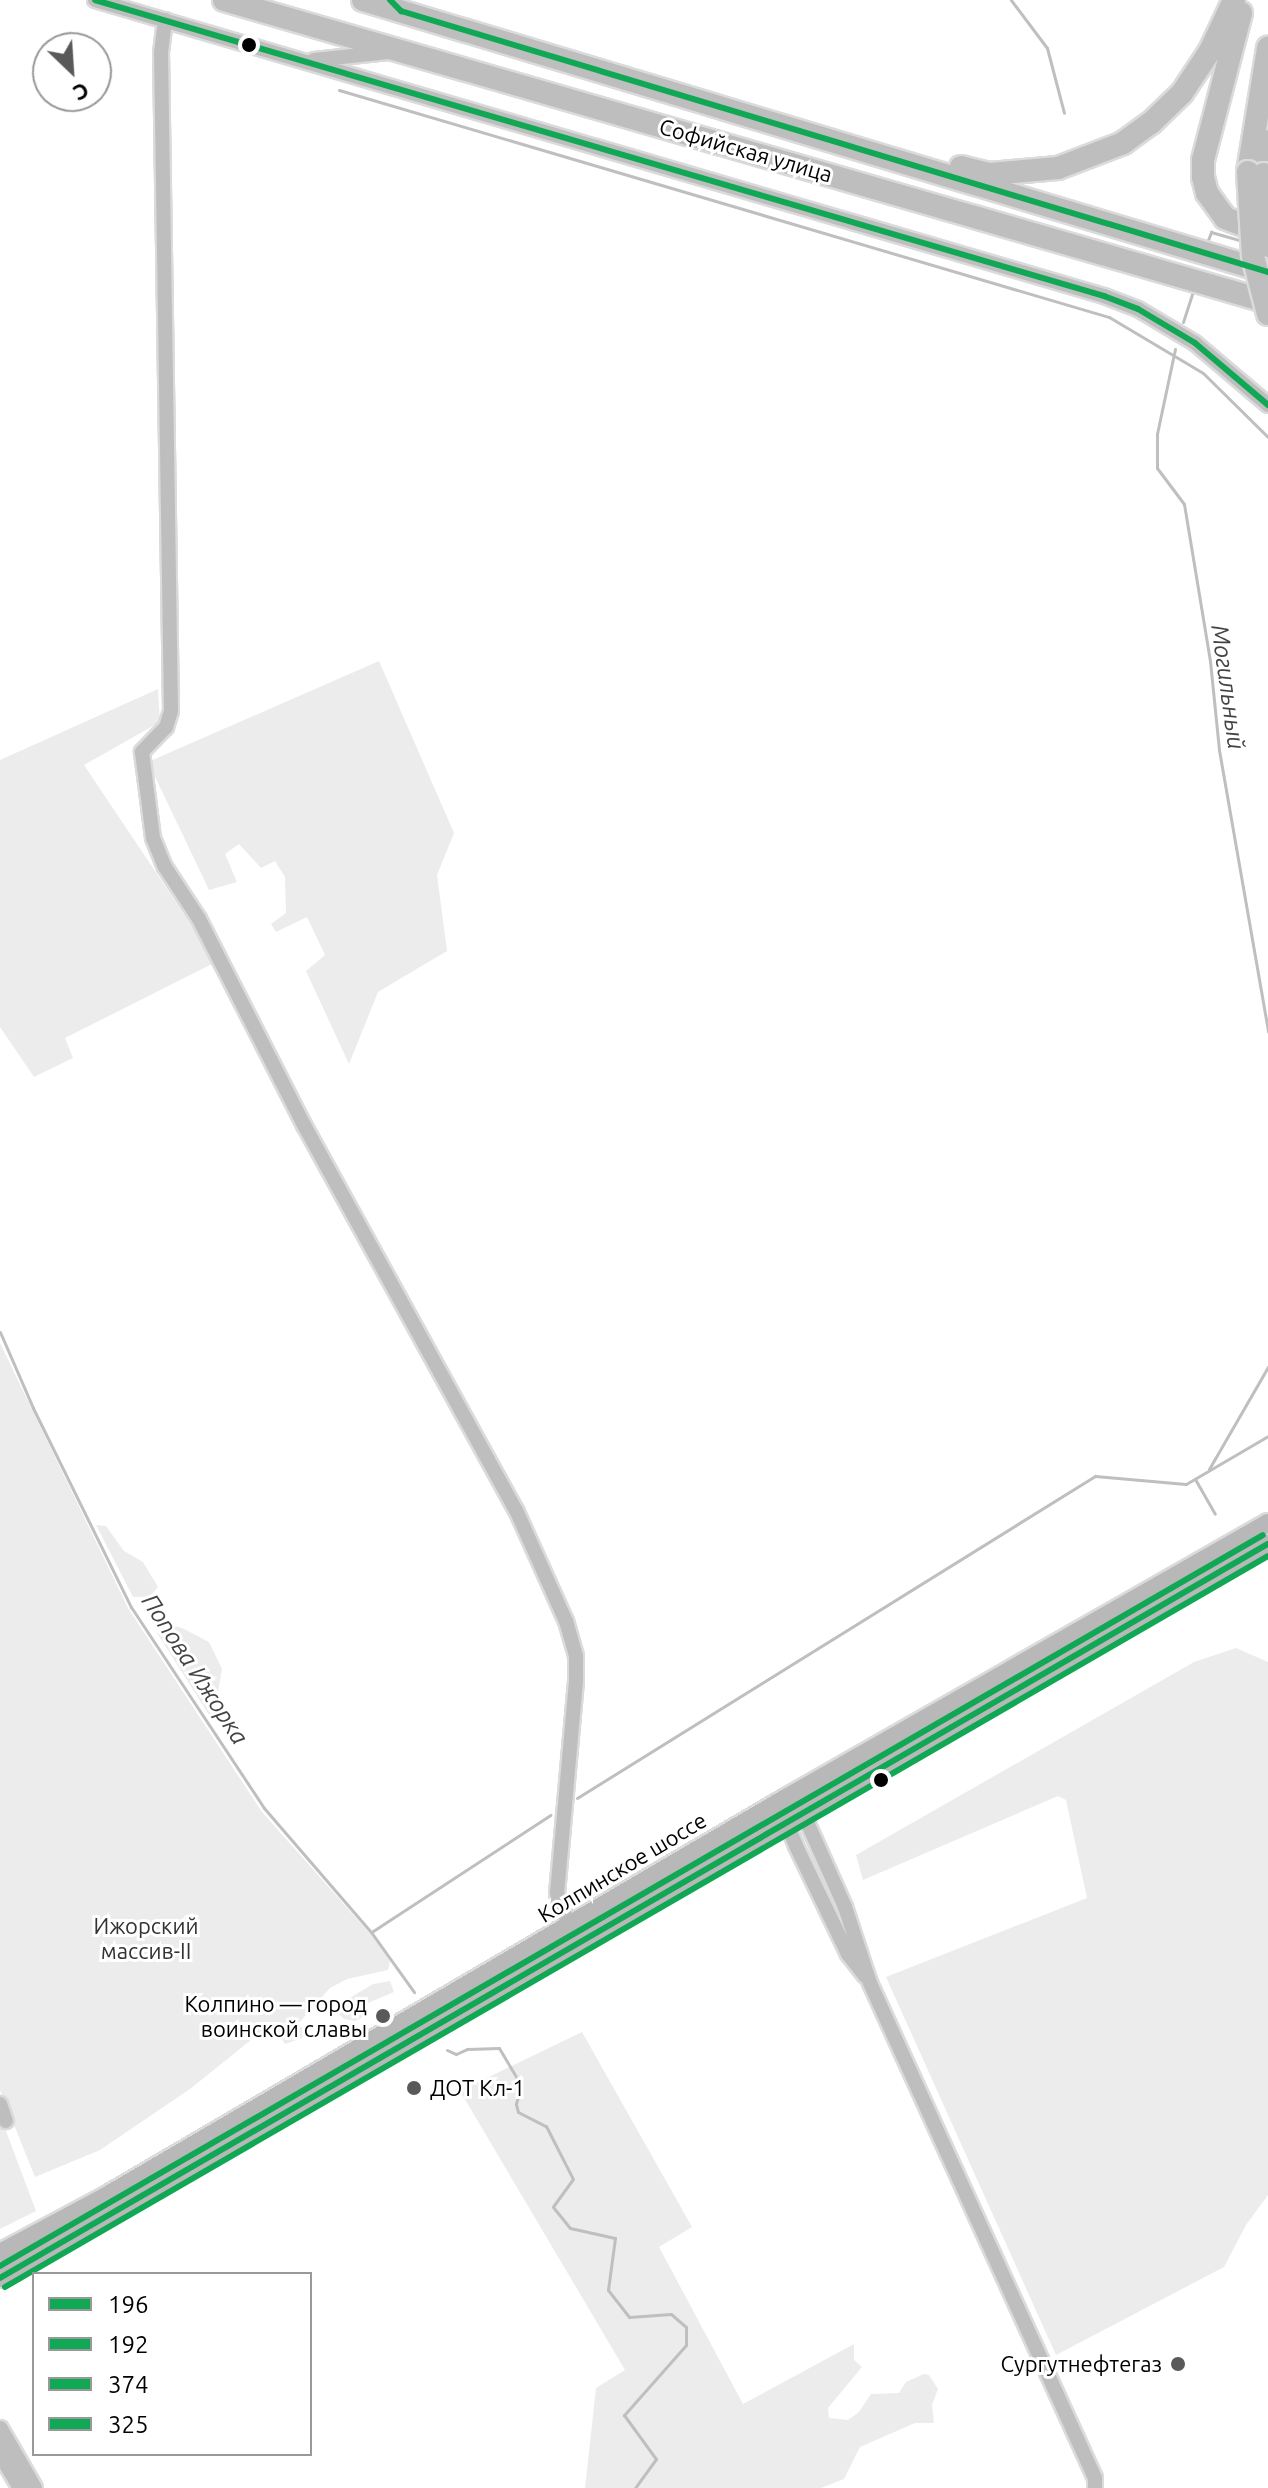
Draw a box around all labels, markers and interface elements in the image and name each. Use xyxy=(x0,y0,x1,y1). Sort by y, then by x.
north arrow xyxy=(32,32,112,112)
unlabelled marker xyxy=(241,37,257,53)
text: С xyxy=(70,78,93,107)
street label: Софийская улица xyxy=(656,113,836,187)
water label: Могильный xyxy=(1205,623,1251,751)
water label: Попова Ижорка xyxy=(136,1588,254,1750)
unlabelled marker xyxy=(873,1772,889,1788)
street label: Колпинское шоссе xyxy=(533,1806,711,1928)
park label: Ижорский массив-II xyxy=(94,1912,198,1964)
place label: Колпино — город воинской славы xyxy=(184,1990,367,2042)
marker: Колпино — город воинской славы xyxy=(374,2007,392,2025)
place label: ДОТ Кл-1 xyxy=(430,2075,525,2101)
marker: ДОТ Кл-1 xyxy=(405,2079,423,2097)
legend xyxy=(32,2272,312,2456)
text: 196 xyxy=(108,2291,149,2318)
text: 192 xyxy=(108,2331,149,2358)
place label: Сургутнефтегаз xyxy=(1001,2351,1162,2377)
marker: Сургутнефтегаз xyxy=(1169,2355,1187,2373)
text: 374 xyxy=(108,2371,149,2398)
text: 325 xyxy=(108,2411,149,2438)

